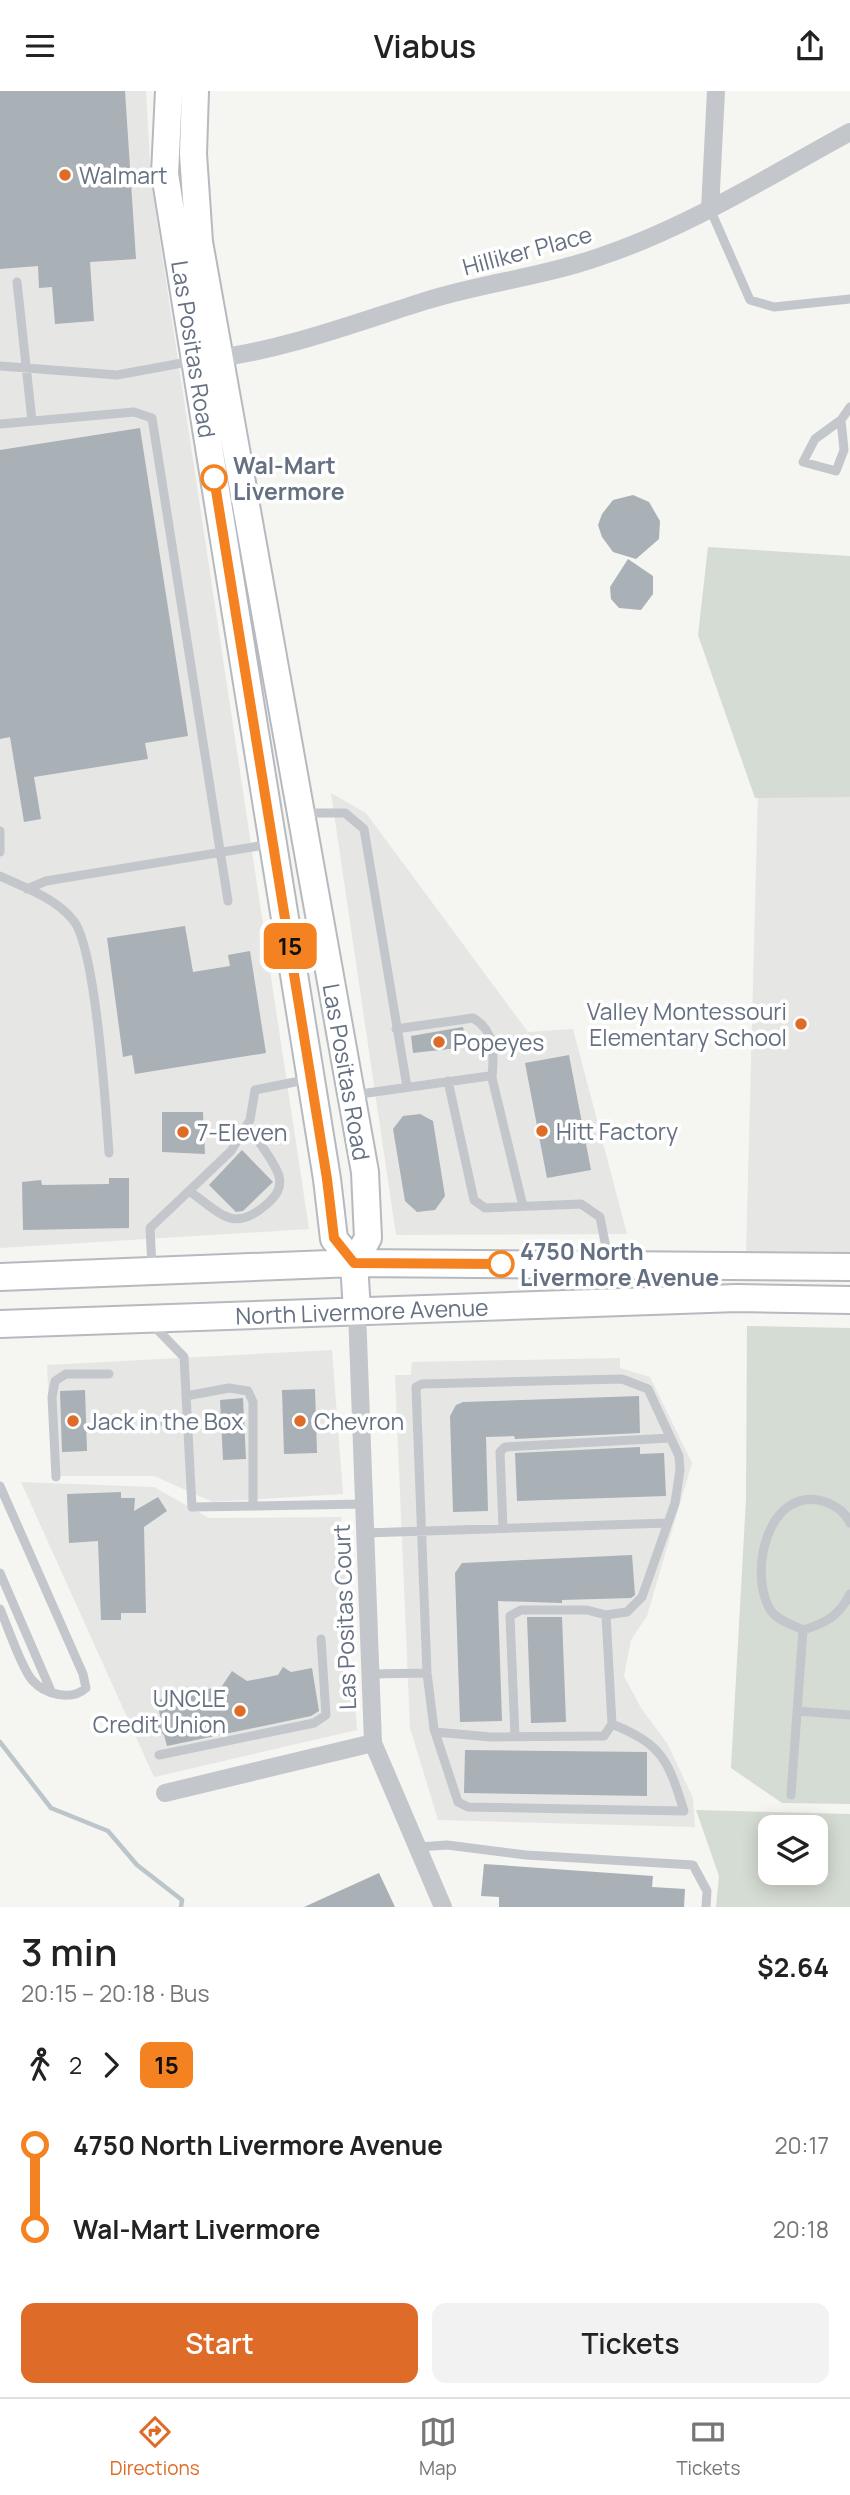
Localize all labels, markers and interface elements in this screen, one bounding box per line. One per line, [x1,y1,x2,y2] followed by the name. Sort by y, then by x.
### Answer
[374,24,476,68] text: Viabus
[21,27,59,65] icon: menu
[791,27,829,65] icon: share
[79,159,167,191] place label: Walmart
[57,167,73,183] marker: Walmart
[459,217,595,283] street label: Hilliker Place
[164,258,224,440] street label: Las Positas Road
[233,449,345,507] place label: Wal-Mart Livermore
[201,465,227,491] marker: Wal-Mart Livermore
[258,923,322,969] line badge: 15
[278,929,302,962] text: 15
[316,981,378,1163] street label: Las Positas Road
[587,995,787,1053] place label: Valley Montessouri Elementary School
[793,1016,809,1032] marker: Valley Montessouri Elementary School
[453,1026,544,1058] place label: Popeyes
[431,1034,447,1050] marker: Popeyes
[556,1115,678,1147] place label: Hitt Factory
[197,1116,287,1148] place label: 7-Eleven
[534,1123,550,1139] marker: Hitt Factory
[175,1124,191,1140] marker: 7-Eleven
[520,1235,719,1293] place label: 4750 North Livermore Avenue
[488,1251,514,1277] marker: 4750 North Livermore Avenue
[235,1291,489,1331] street label: North Livermore Avenue
[87,1405,243,1437] place label: Jack in the Box
[314,1405,404,1437] place label: Chevron
[65,1413,81,1429] marker: Jack in the Box
[292,1413,308,1429] marker: Chevron
[325,1524,363,1710] street label: Las Positas Court
[93,1682,226,1740] place label: UNCLE Credit Union
[232,1703,248,1719] marker: UNCLE Credit Union
[758,1815,828,1885] map controls
[758,1815,828,1885] button: layers
[21,1925,117,1977] text: 3 min
[757,1949,829,1985] text: $2.64
[21,1977,209,2009] text: 20:15 – 20:18 · Bus
[21,2046,59,2084] icon: walk
[92,2046,130,2084] icon: forward
[154,2048,179,2081] text: 15
[69,2049,82,2081] text: 2
[73,2127,443,2163] text: 4750 North Livermore Avenue
[774,2129,829,2161] text: 20:17
[73,2211,320,2247] text: Wal-Mart Livermore
[773,2213,829,2245] text: 20:18
[21,2303,418,2383] button: Start
[432,2303,829,2383] button: Tickets
[110,2413,200,2481] tab: Directions
[419,2413,457,2481] tab: Map
[676,2413,740,2481] tab: Tickets

